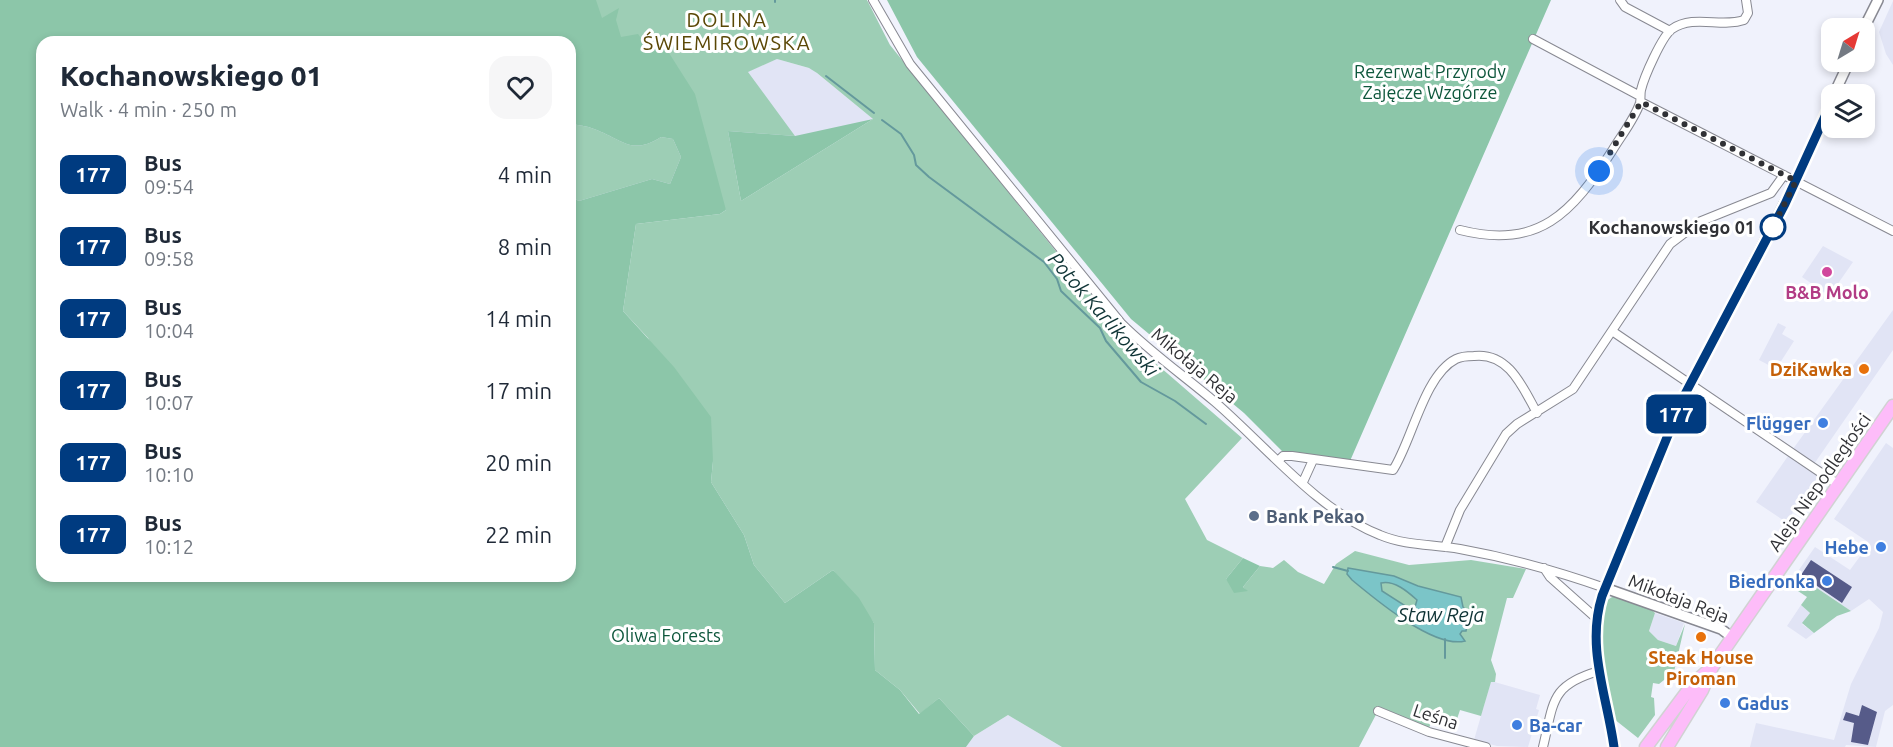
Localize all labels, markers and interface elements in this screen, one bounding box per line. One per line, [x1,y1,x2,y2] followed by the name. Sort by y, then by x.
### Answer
[643,8,811,54] district label: DOLINA ŚWIEMIROWSKA
[1821,18,1875,72] north arrow
[1821,18,1875,138] map controls
[489,56,552,119] button: heart
[60,60,322,91] text: Kochanowskiego 01
[1354,61,1506,102] park label: Rezerwat Przyrody Zajęcze Wzgórze
[1821,84,1875,138] button: layers
[60,98,237,121] text: Walk · 4 min · 250 m
[144,150,182,175] text: Bus
[1584,156,1614,186] your location
[75,162,111,186] text: 177
[498,162,552,187] text: 4 min
[144,175,194,198] text: 09:54
[1760,214,1786,240] marker: Kochanowskiego 01
[1588,217,1755,237] place label: Kochanowskiego 01
[144,222,182,247] text: Bus
[75,234,111,258] text: 177
[498,234,552,259] text: 8 min
[144,247,194,270] text: 09:58
[1044,247,1165,381] water label: Potok Karlikowski
[1820,265,1834,279] marker: B&B Molo
[1785,282,1869,302] place label: B&B Molo
[144,294,182,319] text: Bus
[75,306,111,330] text: 177
[485,306,552,331] text: 14 min
[144,319,194,342] text: 10:04
[1148,323,1242,407] street label: Mikołaja Reja
[1770,359,1852,379] place label: DziKawka
[1857,362,1871,376] marker: DziKawka
[144,366,182,391] text: Bus
[75,378,111,402] text: 177
[485,378,552,403] text: 17 min
[144,391,194,414] text: 10:07
[1642,394,1710,434] line badge: 177
[1658,402,1694,426] text: 177
[1764,409,1874,555] street label: Aleja Niepodległości
[1746,413,1812,433] place label: Flügger
[1816,416,1830,430] marker: Flügger
[144,438,182,463] text: Bus
[75,450,111,474] text: 177
[485,450,552,475] text: 20 min
[144,463,194,486] text: 10:10
[1266,506,1365,526] place label: Bank Pekao
[1247,509,1261,523] marker: Bank Pekao
[144,510,182,535] text: Bus
[75,522,111,546] text: 177
[485,522,552,547] text: 22 min
[144,535,194,558] text: 10:12
[1824,537,1869,557] place label: Hebe
[1874,540,1888,554] marker: Hebe
[1626,570,1732,626] street label: Mikołaja Reja
[1729,571,1815,591] place label: Biedronka
[1820,574,1834,588] marker: Biedronka
[1397,603,1485,626] water label: Staw Reja
[611,625,721,645] park label: Oliwa Forests
[1694,630,1708,644] marker: Steak House Piroman
[1648,647,1754,688] place label: Steak House Piroman
[1737,693,1789,713] place label: Gadus
[1718,696,1732,710] marker: Gadus
[1411,699,1461,733] street label: Leśna
[1529,715,1583,735] place label: Ba-car
[1510,718,1524,732] marker: Ba-car

